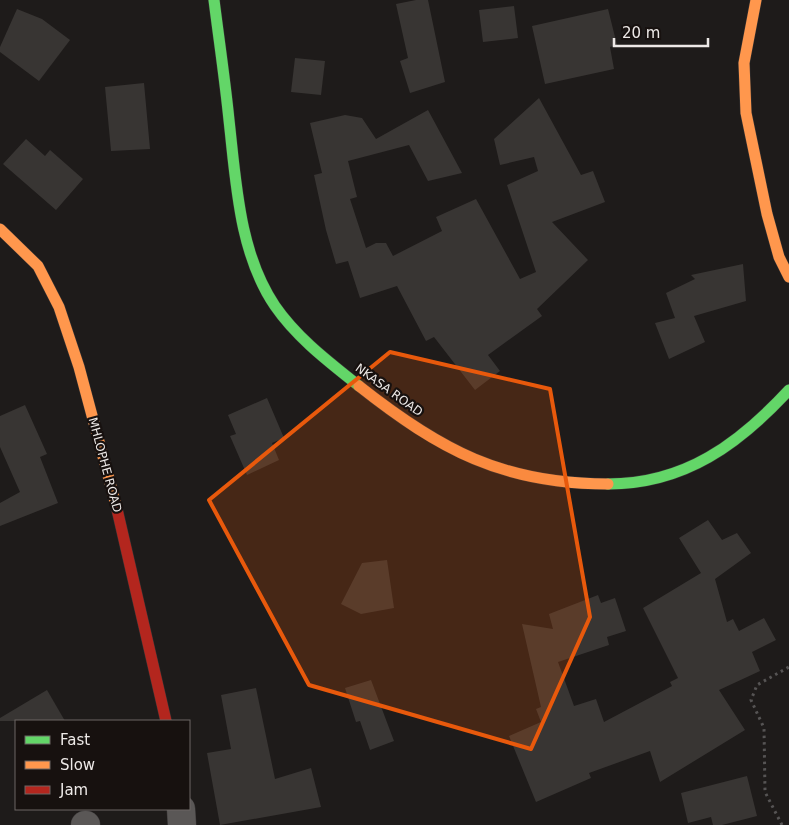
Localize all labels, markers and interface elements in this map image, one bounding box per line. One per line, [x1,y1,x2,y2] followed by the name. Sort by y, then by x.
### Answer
[614,15,708,47] scale bar
[622,24,660,42] text: 20 m
[353,361,425,419] street label: NKASA ROAD
[86,416,124,514] street label: MHLOPHE ROAD
[15,720,190,810] legend
[60,731,90,749] text: Fast
[60,756,95,774] text: Slow
[59,781,88,799] text: Jam

